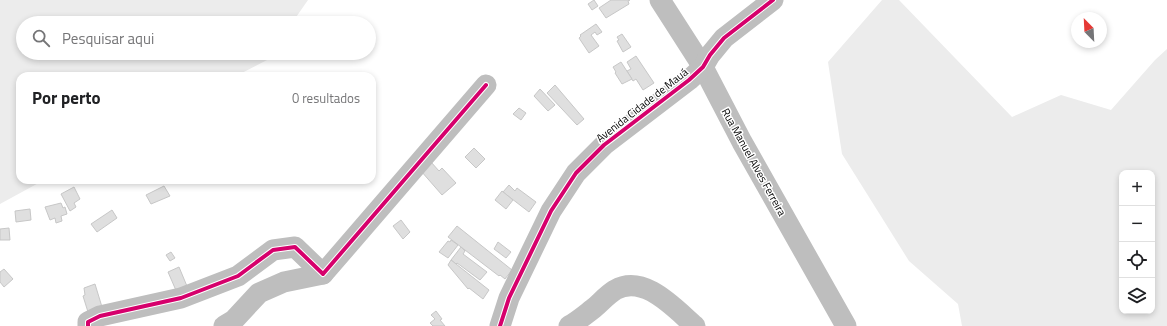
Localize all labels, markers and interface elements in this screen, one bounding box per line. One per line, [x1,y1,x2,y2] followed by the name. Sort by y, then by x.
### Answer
[1071,12,1107,48] north arrow
[16,16,376,60] search box
[30,27,52,49] icon: search
[62,27,154,50] text: Pesquisar aqui
[593,64,692,146] street label: Avenida Cidade de Mauá
[32,85,101,111] text: Por perto
[292,88,360,108] text: 0 resultados
[718,105,791,219] street label: Rua Manuel Alves Ferreira
[1119,170,1155,314] map controls
[1119,170,1155,206] button: +
[1119,206,1155,242] button: −
[1119,242,1155,278] button: locate
[1119,278,1155,314] button: layers

